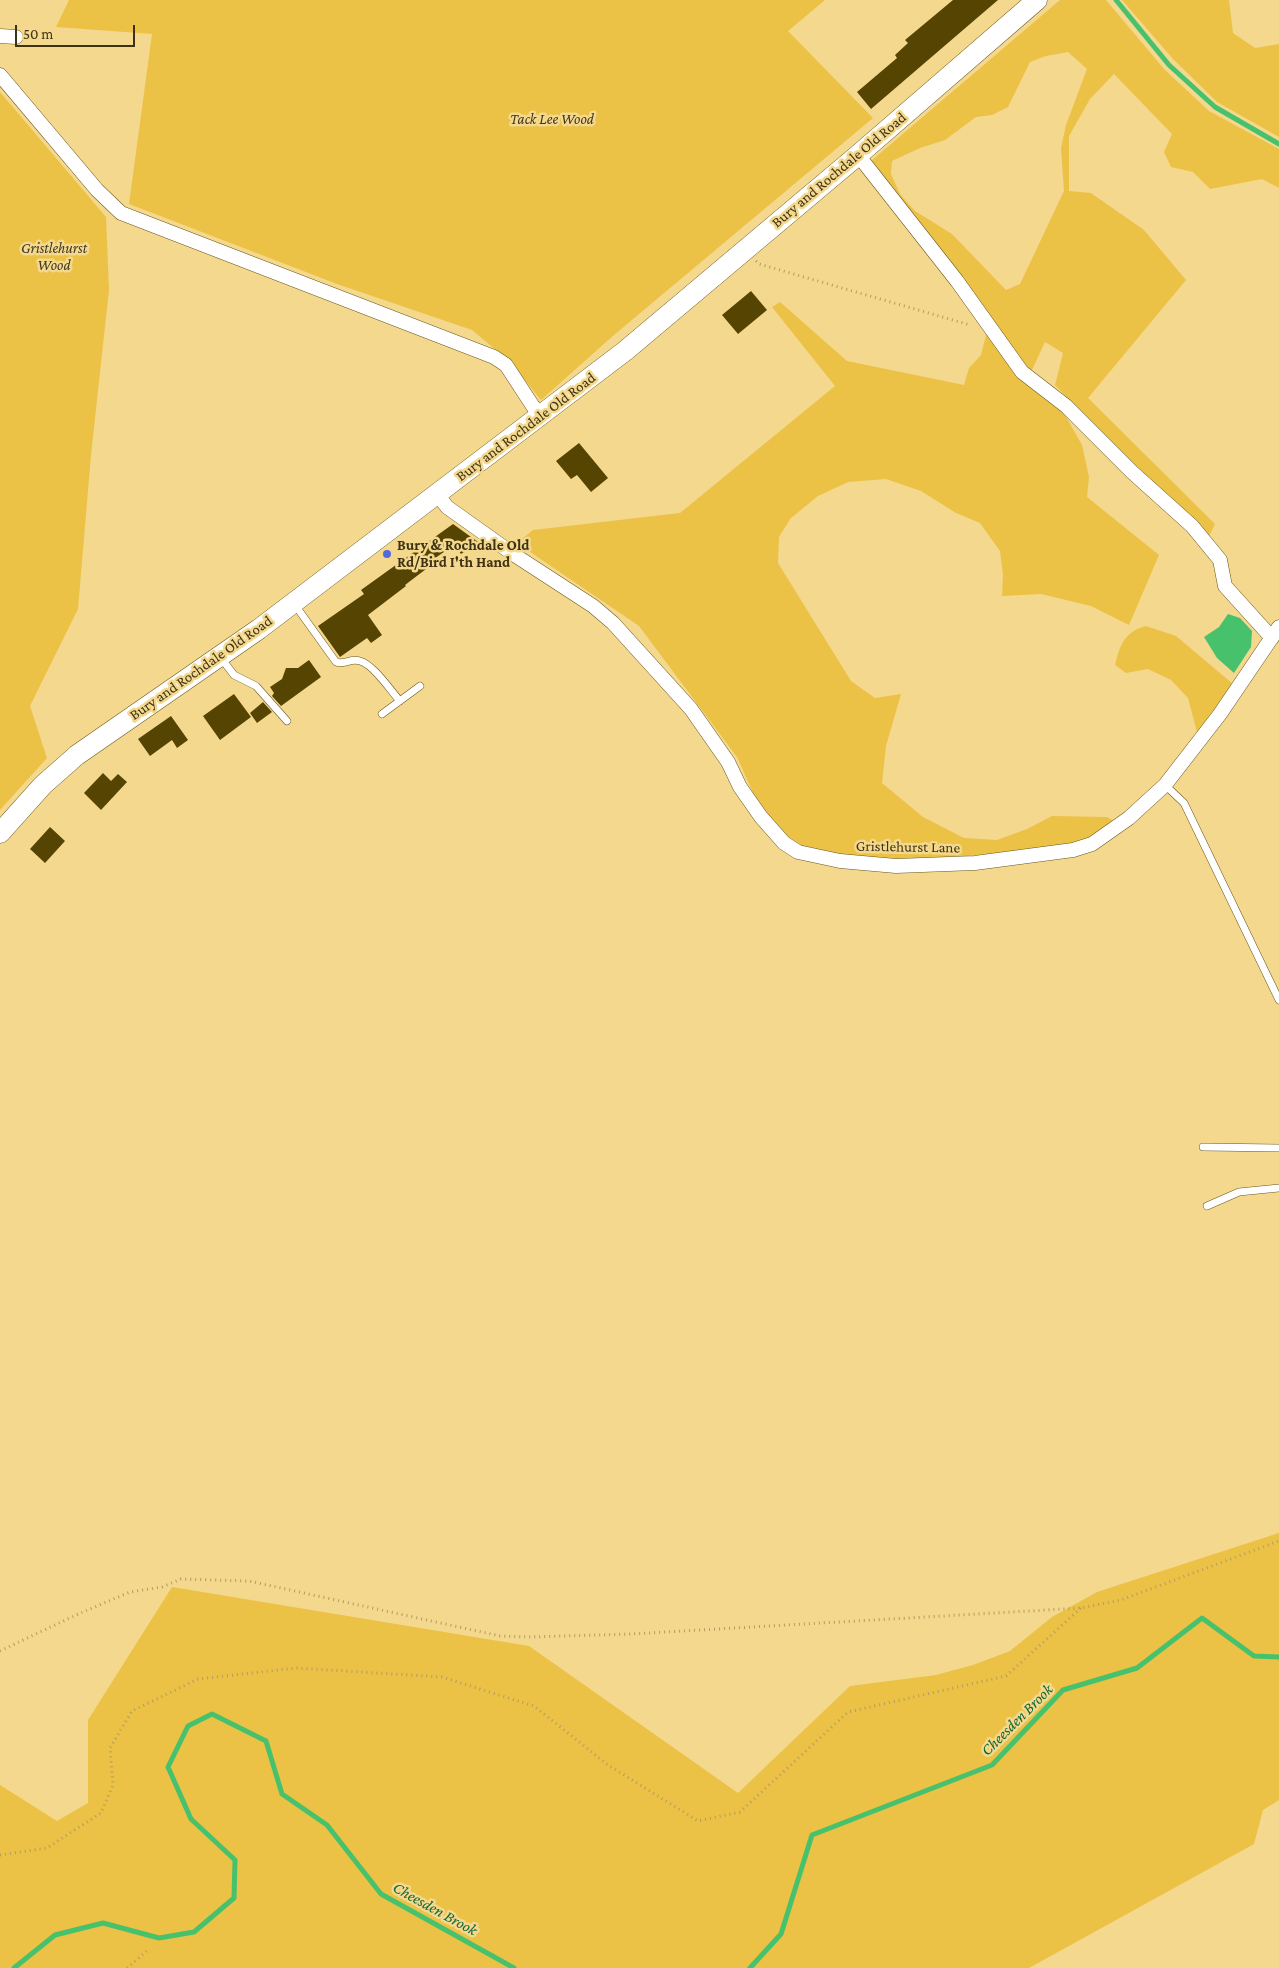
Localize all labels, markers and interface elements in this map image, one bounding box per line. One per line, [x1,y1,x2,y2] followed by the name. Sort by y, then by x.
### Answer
[18,15,138,47] scale bar
[23,26,53,42] text: 50 m
[768,108,910,232] street label: Bury and Rochdale Old Road
[510,110,594,128] park label: Tack Lee Wood
[21,239,87,274] park label: Gristlehurst Wood
[453,369,599,485] street label: Bury and Rochdale Old Road
[397,536,529,571] place label: Bury & Rochdale Old Rd/Bird I'th Hand
[381,548,393,560] marker: Bury & Rochdale Old Rd/Bird I'th Hand
[126,612,276,724] street label: Bury and Rochdale Old Road
[856,837,960,857] street label: Gristlehurst Lane
[977,1680,1057,1760] water label: Cheesden Brook
[389,1878,481,1940] water label: Cheesden Brook

